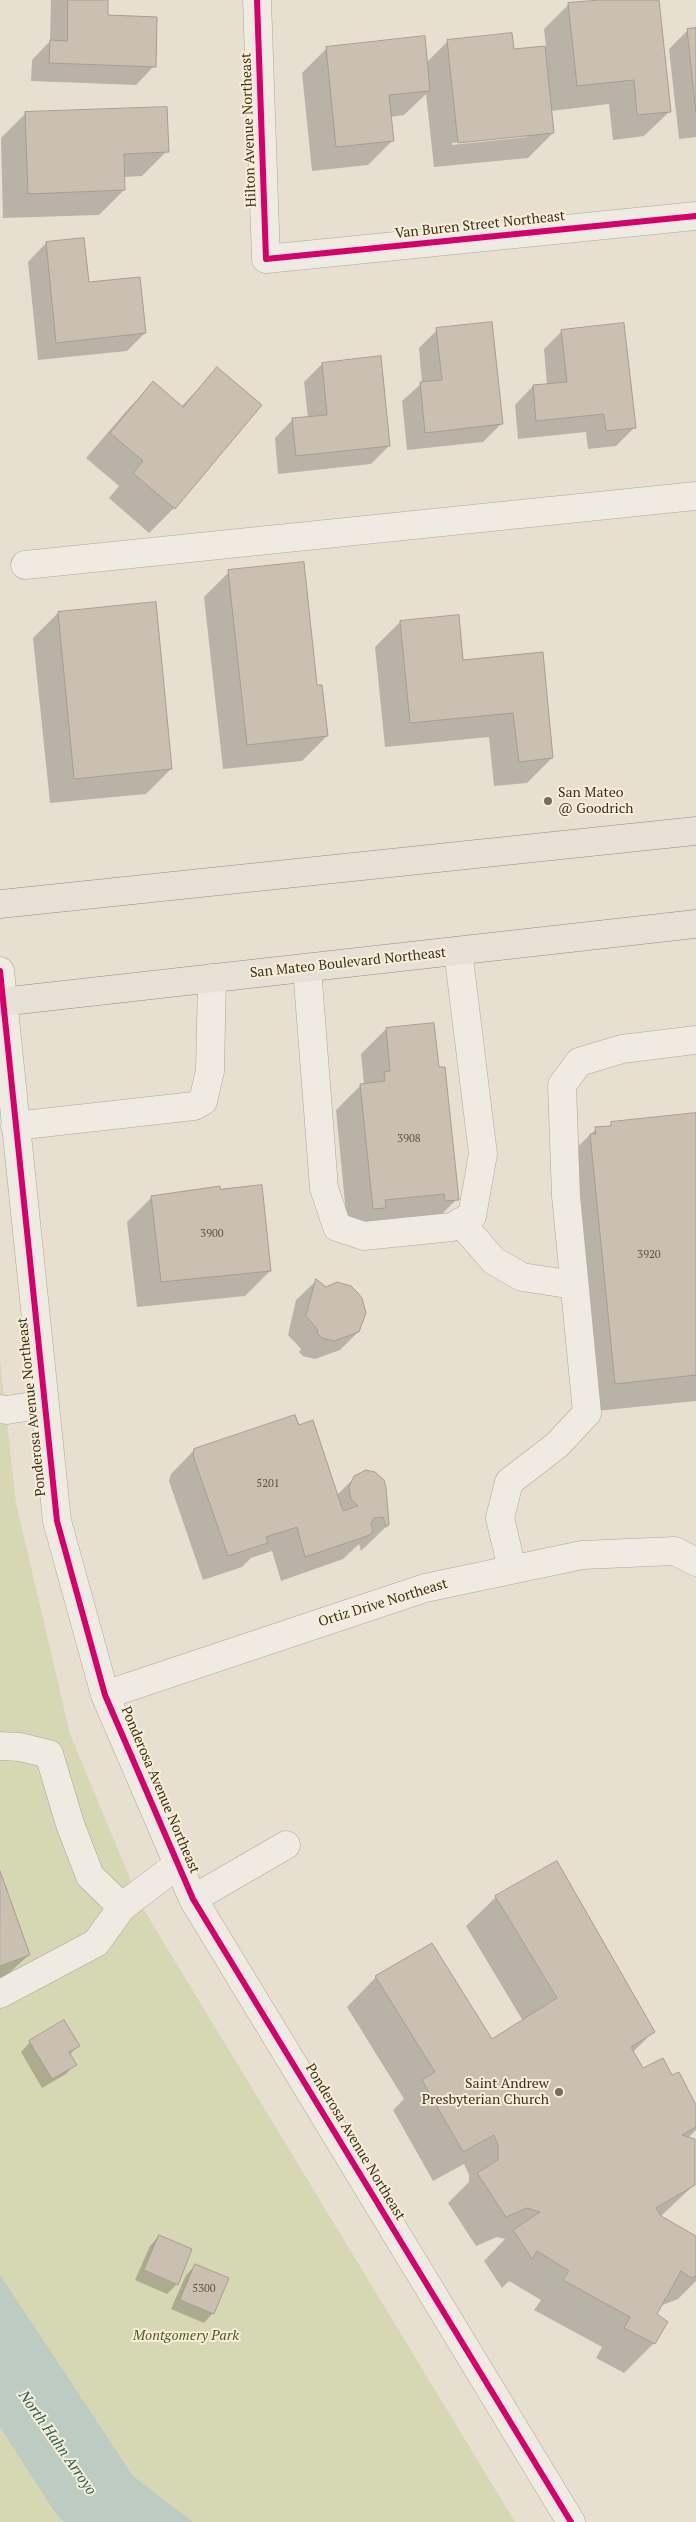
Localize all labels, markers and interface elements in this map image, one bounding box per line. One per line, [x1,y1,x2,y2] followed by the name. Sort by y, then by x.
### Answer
[238,52,260,208] street label: Hilton Avenue Northeast
[394,208,566,242] street label: Van Buren Street Northeast
[558,785,634,818] place label: San Mateo @ Goodrich
[542,795,554,807] marker: San Mateo @ Goodrich
[249,944,447,982] street label: San Mateo Boulevard Northeast
[397,1132,421,1146] house number: 3908
[200,1227,224,1241] house number: 3900
[637,1248,661,1262] house number: 3920
[14,1317,50,1497] street label: Ponderosa Avenue Northeast
[256,1477,280,1491] house number: 5201
[316,1575,450,1631] street label: Ortiz Drive Northeast
[117,1704,203,1876] street label: Ponderosa Avenue Northeast
[301,2061,409,2223] street label: Ponderosa Avenue Northeast
[422,2076,549,2108] place label: Saint Andrew Presbyterian Church
[553,2086,565,2098] marker: Saint Andrew Presbyterian Church
[192,2282,216,2296] house number: 5300
[133,2328,239,2344] park label: Montgomery Park
[14,2387,100,2499] water label: North Hahn Arroyo

